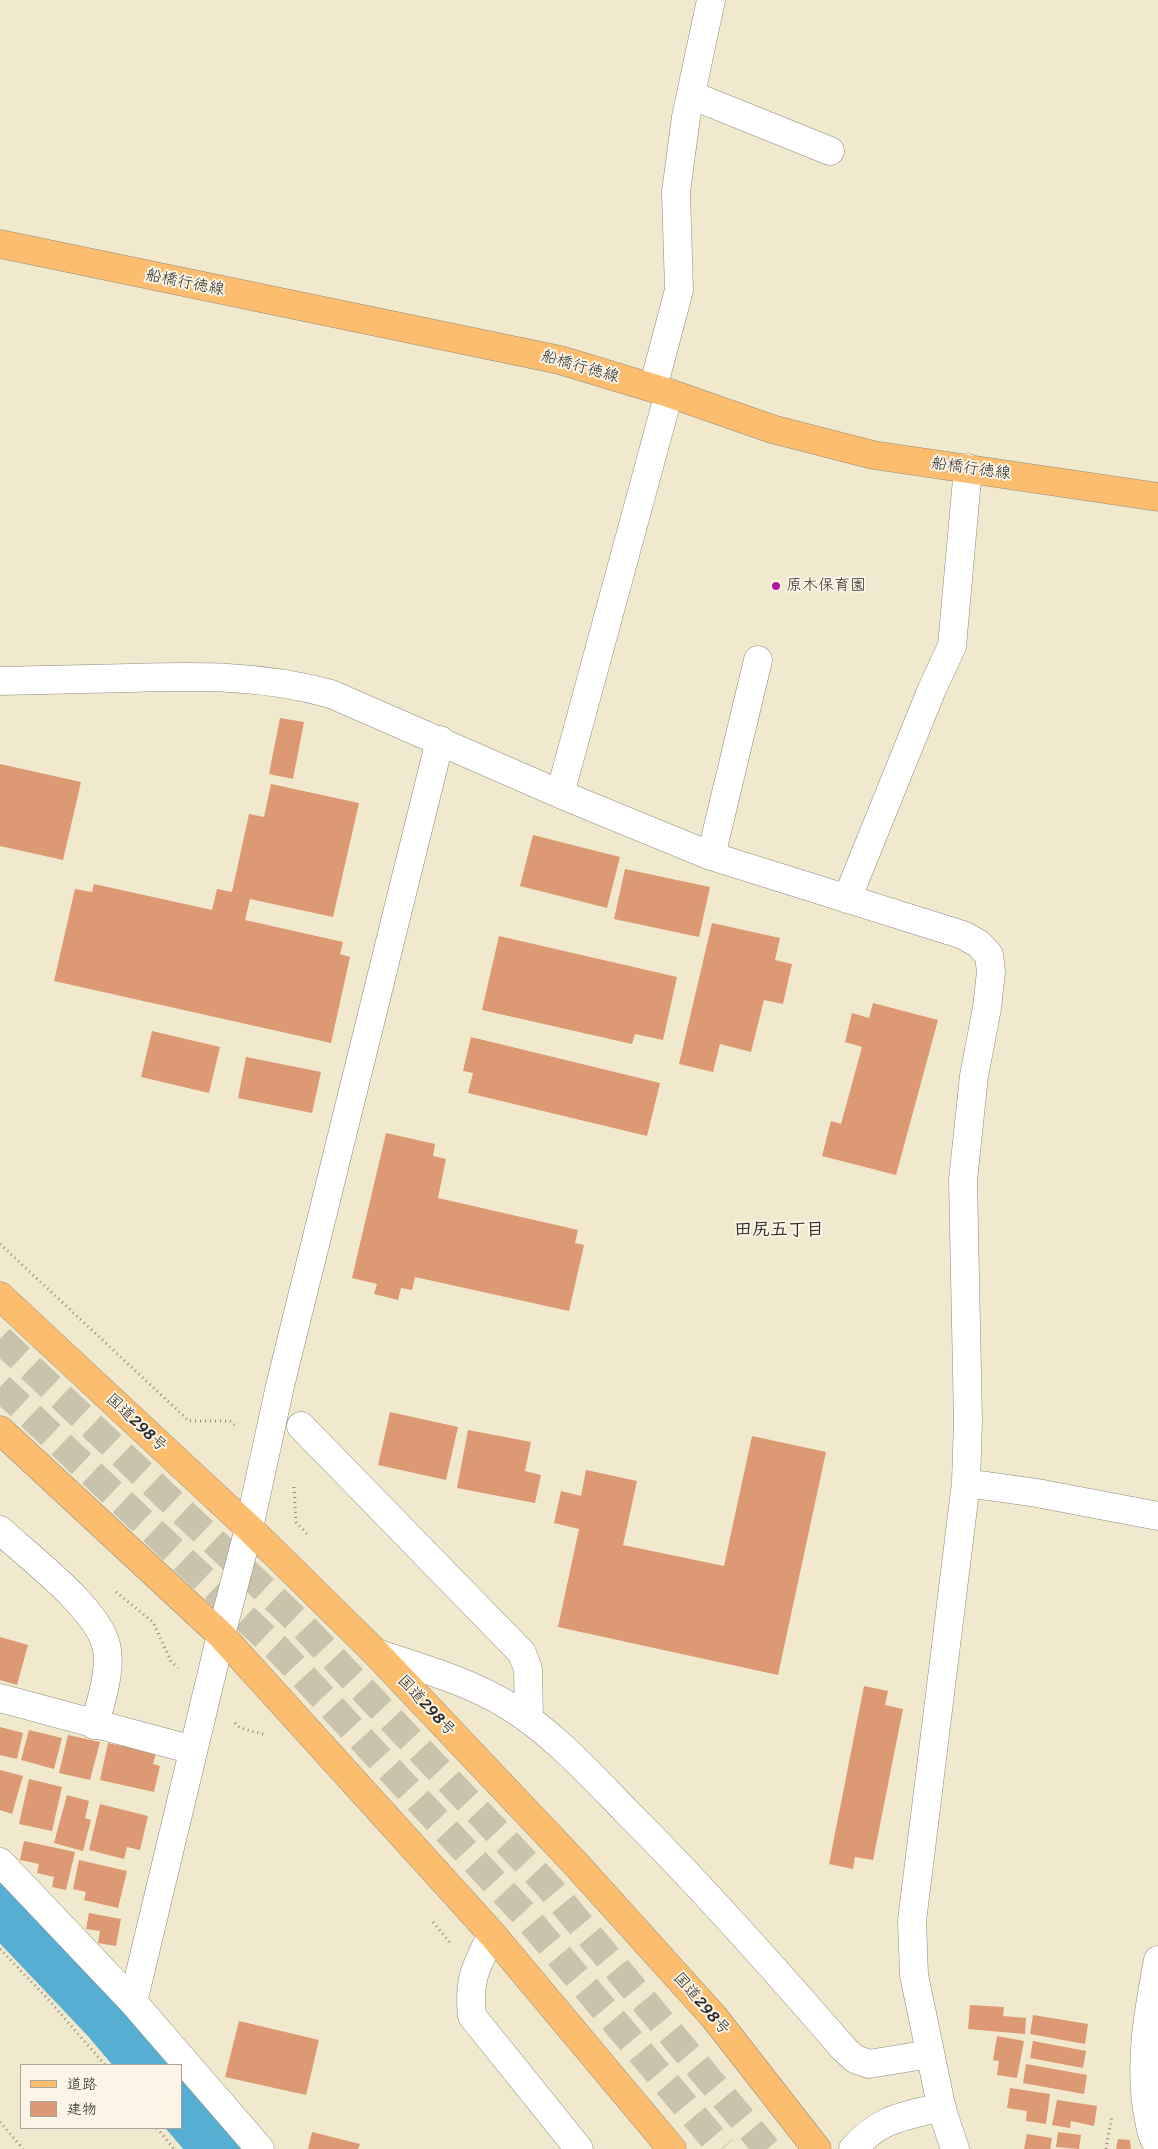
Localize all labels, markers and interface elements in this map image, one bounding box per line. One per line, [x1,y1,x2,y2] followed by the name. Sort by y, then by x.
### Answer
[144,266,226,300] street label: 船橋行徳線
[539,347,621,387] street label: 船橋行徳線
[930,454,1012,484] street label: 船橋行徳線
[786,576,866,596] place label: 原木保育園
[770,580,782,592] marker: 原木保育園
[734,1219,824,1241] district label: 田尻五丁目
[101,1390,171,1456] street label: 国道298号
[393,1671,459,1741] street label: 国道298号
[669,1969,733,2039] street label: 国道298号
[20,2064,182,2129] legend
[67,2071,97,2097] text: 道路
[67,2096,97,2122] text: 建物

